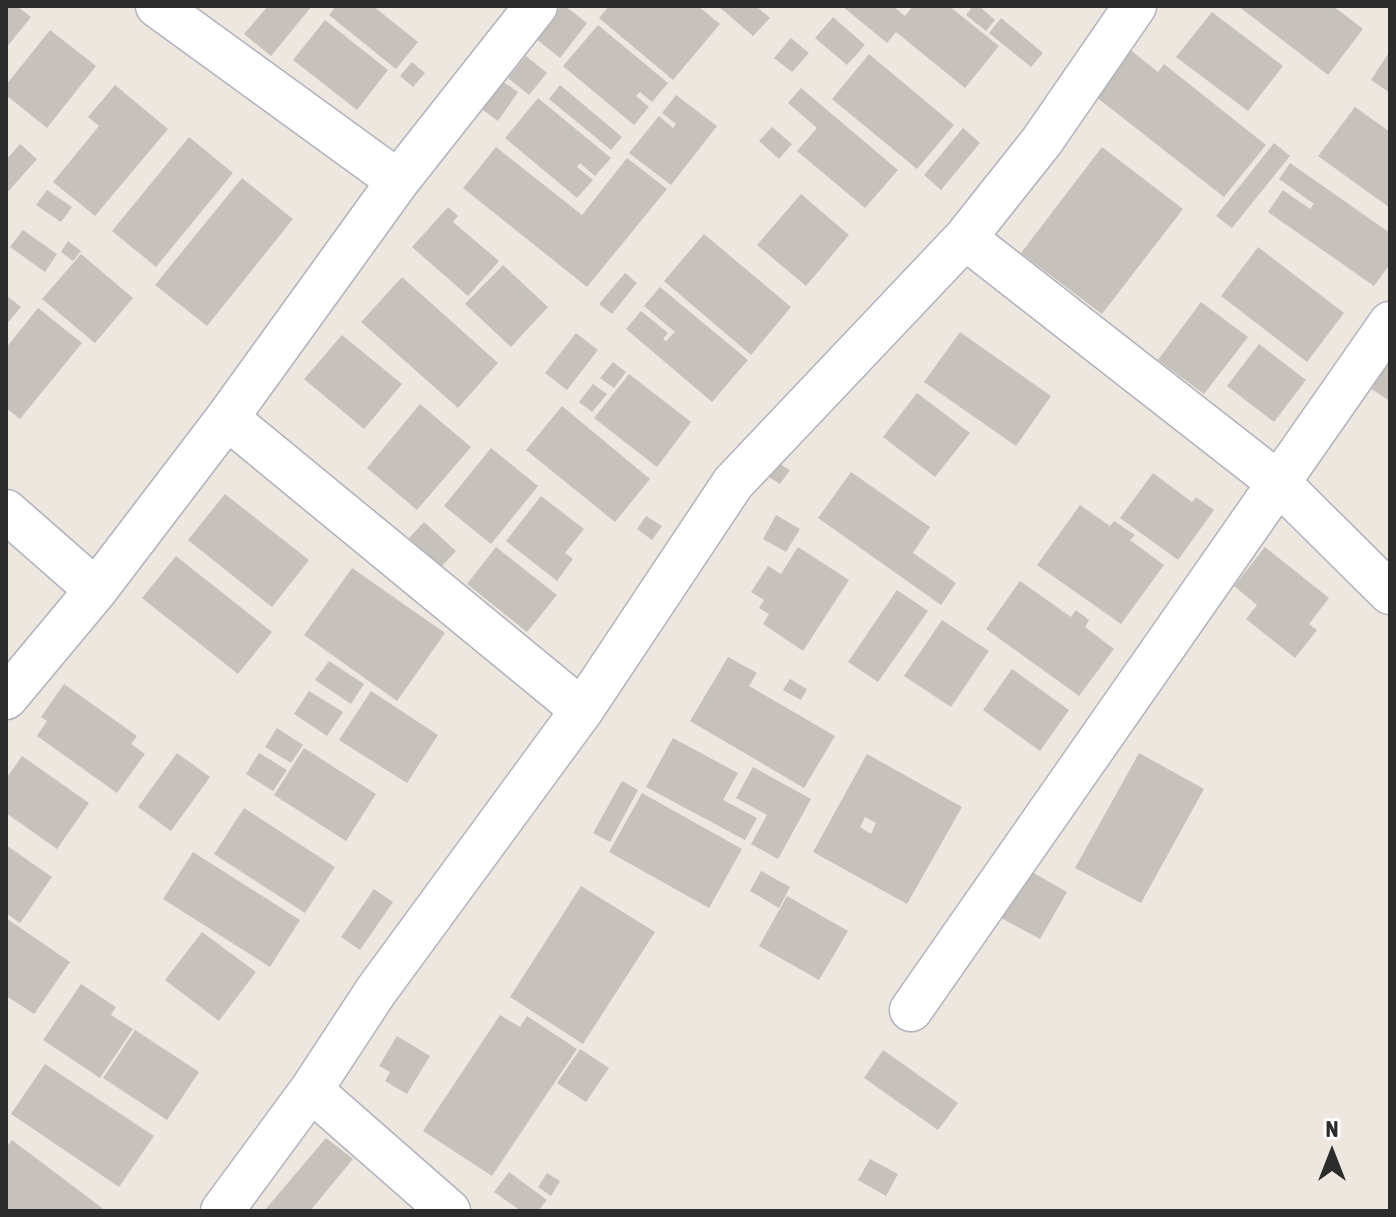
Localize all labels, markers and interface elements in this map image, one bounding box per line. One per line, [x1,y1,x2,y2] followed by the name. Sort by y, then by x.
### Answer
[1292,1113,1372,1193] north arrow
[1326,1116,1338,1142] text: N

